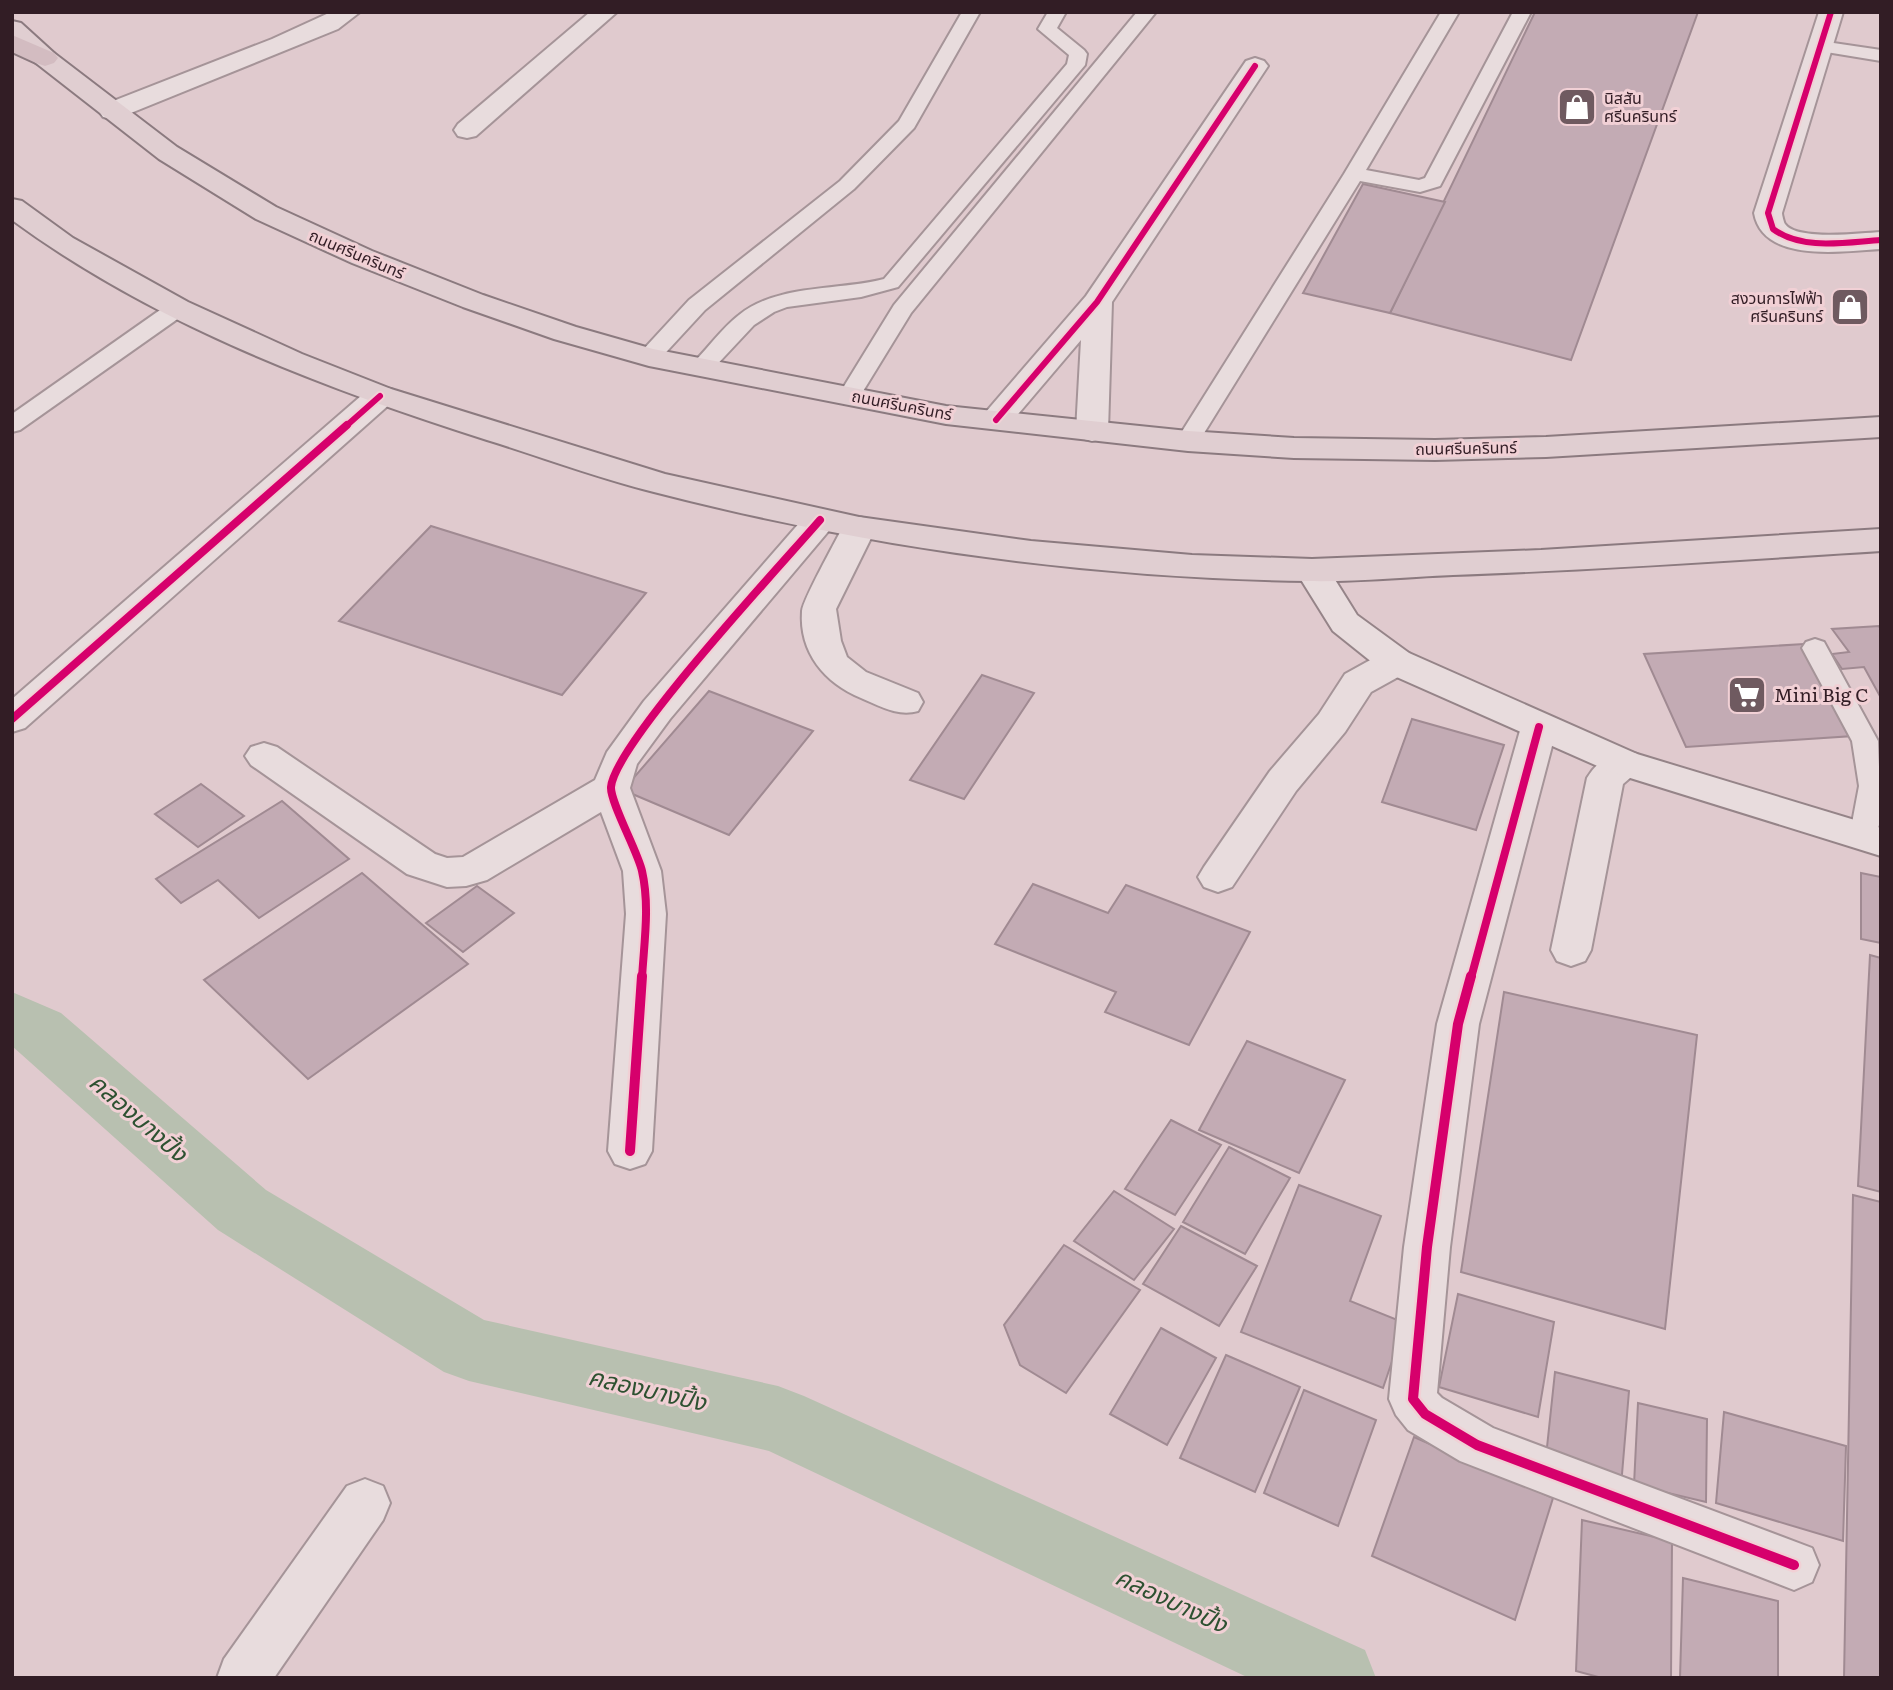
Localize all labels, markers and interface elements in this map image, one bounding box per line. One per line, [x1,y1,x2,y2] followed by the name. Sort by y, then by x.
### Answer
[1604,85,1677,127] place label: นิสสัน ศรีนครินทร์
[1556,86,1598,128] shop icon: นิสสัน ศรีนครินทร์
[306,222,410,284] street label: ถนนศรีนครินทร์
[1731,285,1824,327] place label: สงวนการไฟฟ้า ศรีนครินทร์
[1829,286,1871,328] shop icon: สงวนการไฟฟ้า ศรีนครินทร์
[850,383,955,426] street label: ถนนศรีนครินทร์
[1415,434,1518,460] street label: ถนนศรีนครินทร์
[1726,674,1768,716] supermarket icon: Mini Big C
[1774,680,1868,708] place label: Mini Big C
[83,1064,197,1169] water label: คลองบางปิ้ง
[585,1357,711,1418] water label: คลองบางปิ้ง
[1110,1558,1235,1640] water label: คลองบางปิ้ง

